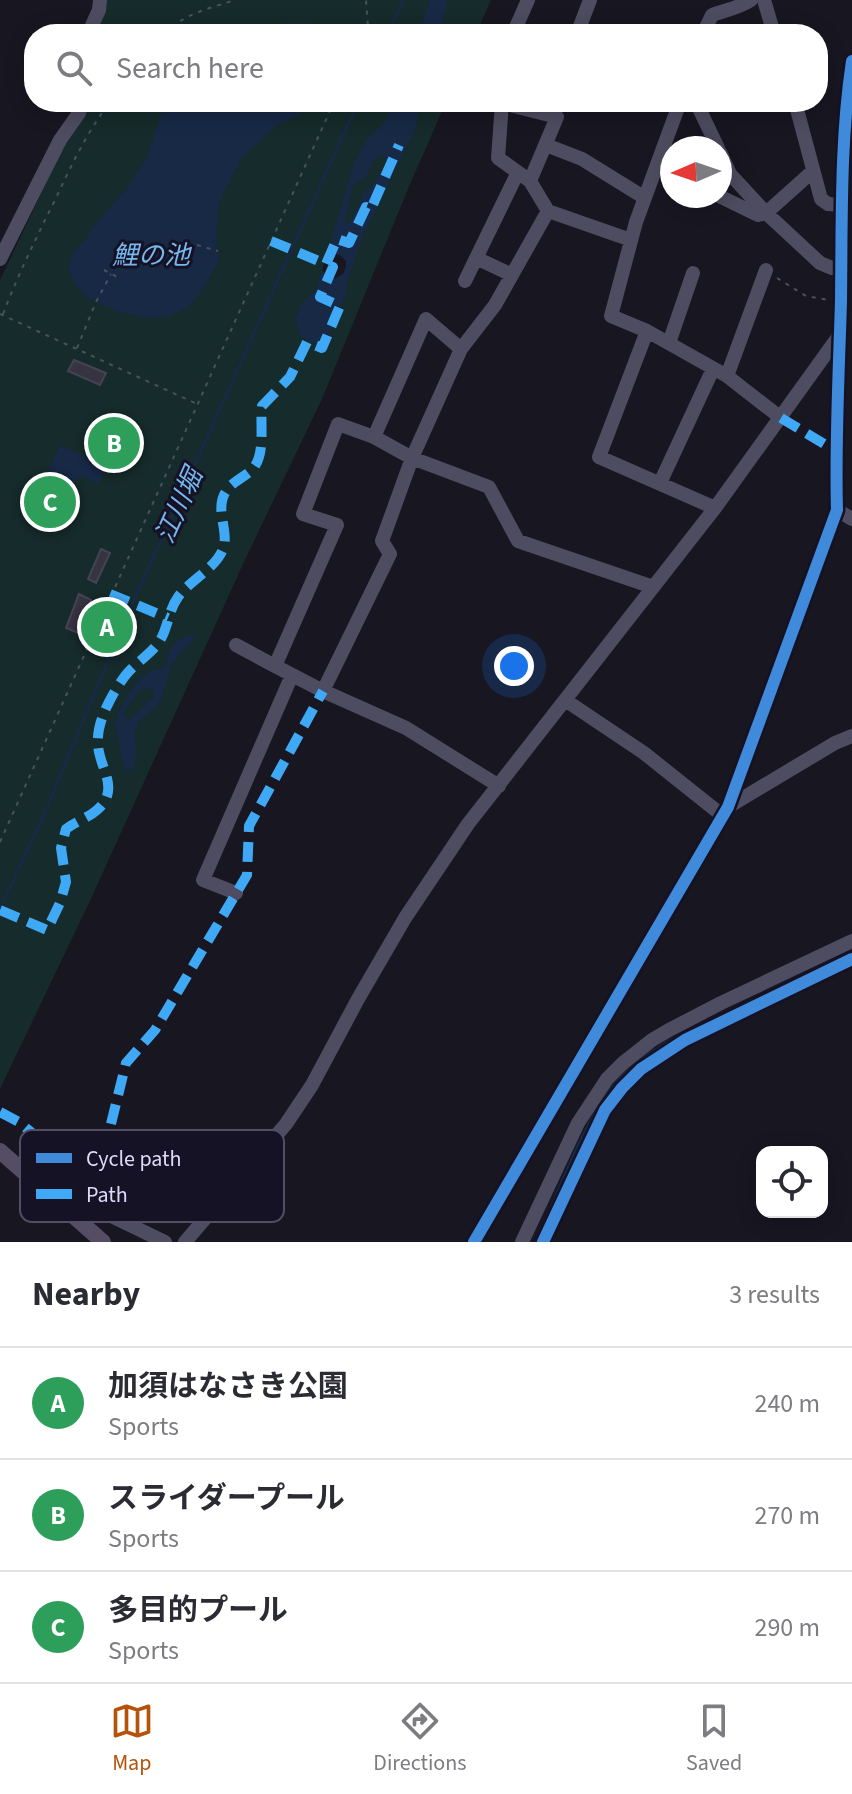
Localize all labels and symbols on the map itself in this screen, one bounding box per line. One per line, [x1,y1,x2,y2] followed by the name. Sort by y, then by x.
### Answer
[660,136,732,208] north arrow
[112,237,193,274] water label: 鯉の池
[88,413,140,473] pin: B
[146,459,213,549] water label: 江川堀
[24,472,76,532] pin: C
[81,597,133,657] pin: A
[494,646,534,686] your location
[20,1130,284,1222] legend
[86,1143,182,1175] text: Cycle path
[86,1179,128,1211] text: Path

